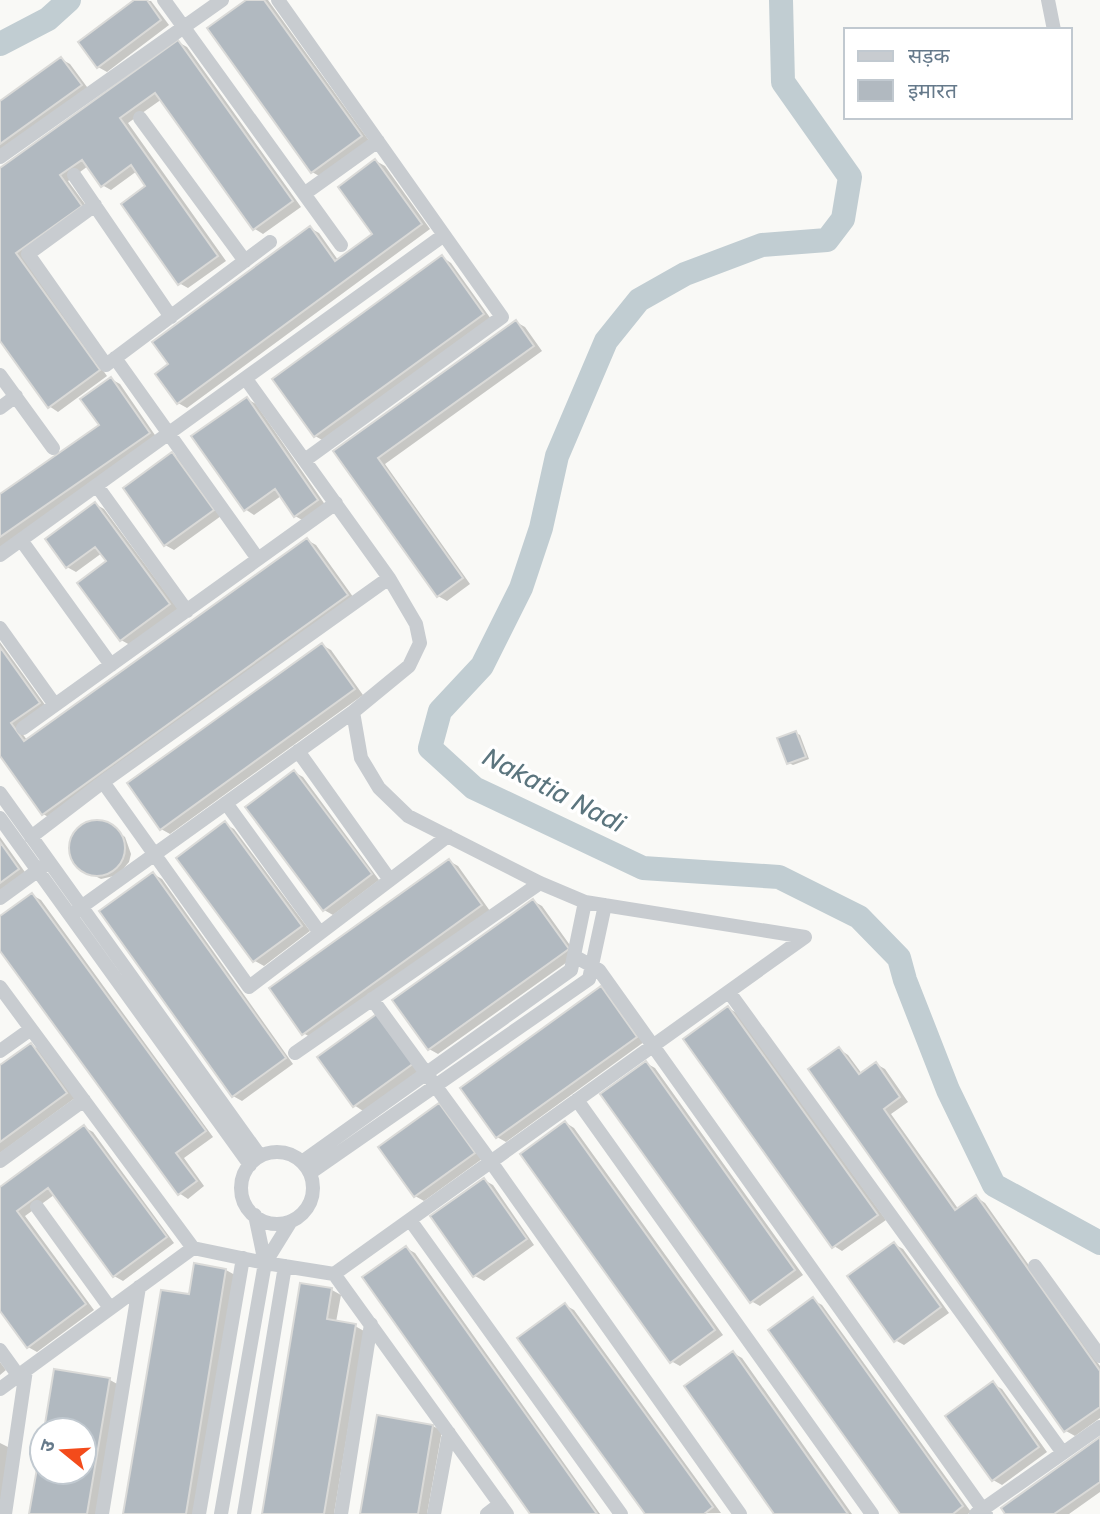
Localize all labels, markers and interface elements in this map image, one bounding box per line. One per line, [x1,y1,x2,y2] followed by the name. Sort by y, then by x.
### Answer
[844,28,1072,119] legend
[908,43,950,68] text: सड़क
[908,78,958,103] text: इमारत
[478,741,631,840] water label: Nakatia Nadi
[28,1416,98,1486] north arrow
[35,1436,60,1455] text: उ

